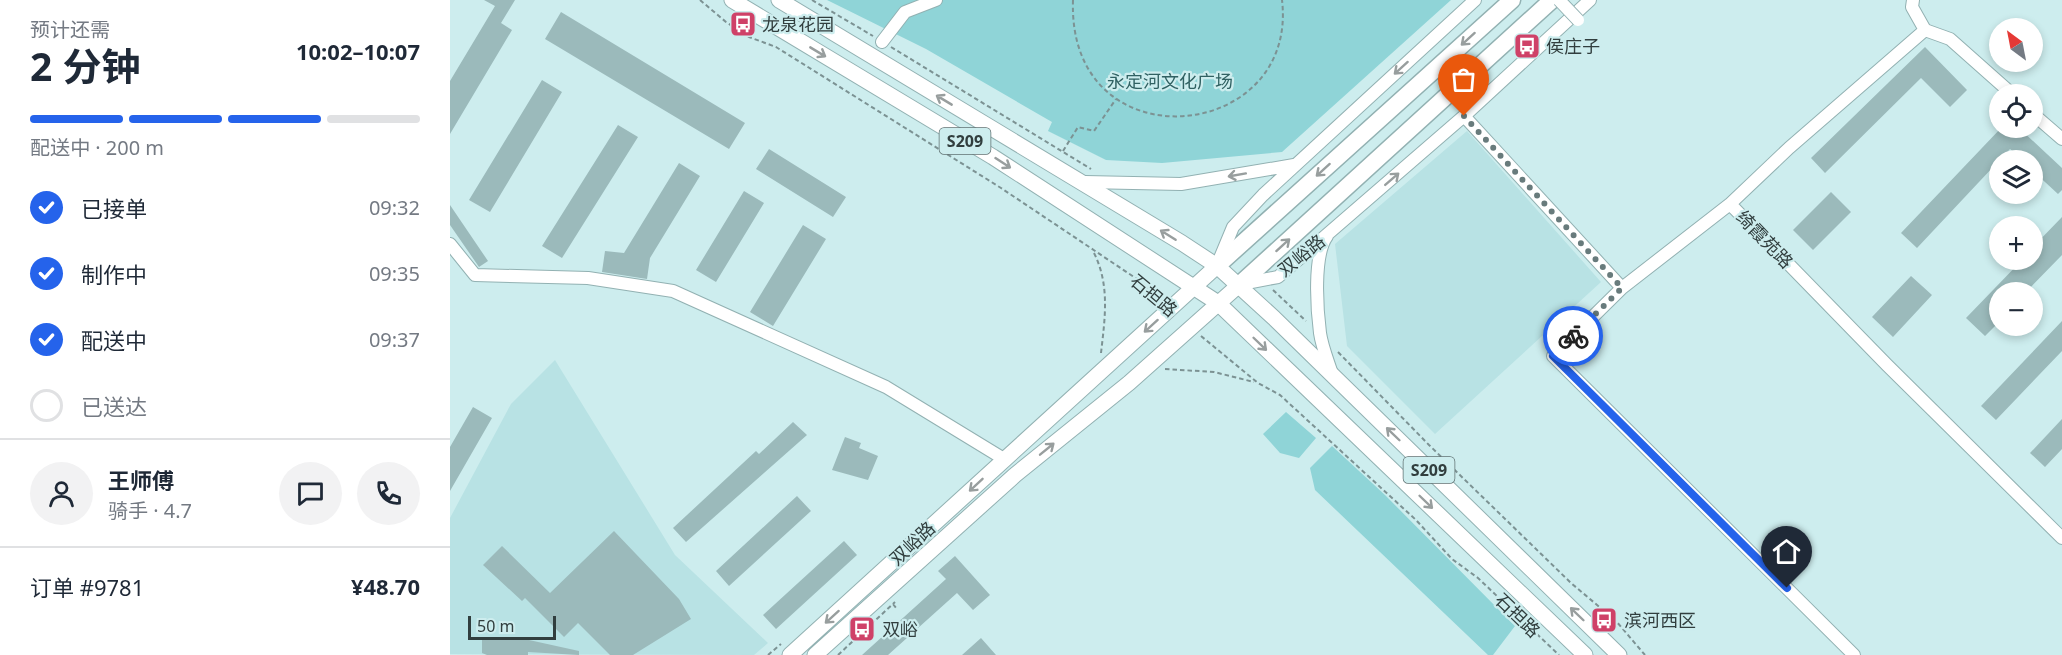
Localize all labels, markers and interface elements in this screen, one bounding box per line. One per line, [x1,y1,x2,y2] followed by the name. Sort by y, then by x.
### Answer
[728,9,758,39] bus stop icon: 龙泉花园
[762,12,834,36] place label: 龙泉花园
[30,16,110,43] text: 预计还需
[1989,18,2043,72] north arrow
[1989,18,2043,336] map controls
[1512,31,1542,61] bus stop icon: 侯庄子
[1461,32,1476,46] one-way arrow
[1546,34,1600,58] place label: 侯庄子
[296,36,420,66] text: 10:02–10:07
[30,39,140,92] text: 2 分钟
[808,47,826,58] one-way arrow
[1438,54,1489,116] pin
[1394,61,1409,75] one-way arrow
[1447,63,1480,96] icon: bag
[1107,69,1233,93] park label: 永定河文化广场
[1989,84,2043,138] button: locate
[936,93,953,105] one-way arrow
[940,128,990,154] road number: S209
[30,134,164,161] text: 配送中 · 200 m
[1989,150,2043,204] button: layers
[994,157,1011,170] one-way arrow
[1316,162,1331,176] one-way arrow
[1227,169,1247,180] one-way arrow
[1384,172,1400,185] one-way arrow
[30,191,63,224] icon: check
[81,193,147,223] text: 已接单
[369,194,420,221] text: 09:32
[1731,205,1799,273] street label: 绮霞苑路
[1989,216,2043,270] button: +
[1160,228,1177,240] one-way arrow
[1272,229,1330,281] street label: 双峪路
[1275,238,1290,252] one-way arrow
[30,257,63,290] icon: check
[81,259,147,289] text: 制作中
[369,260,420,287] text: 09:35
[1126,268,1182,322] street label: 石担路
[1989,282,2043,336] button: −
[1543,306,1603,366] courier
[1144,319,1159,333] one-way arrow
[1557,320,1590,353] icon: bike
[30,323,63,356] icon: check
[81,325,147,355] text: 配送中
[369,326,420,353] text: 09:37
[1253,336,1268,351] one-way arrow
[81,391,147,421] text: 已送达
[1385,427,1400,441] one-way arrow
[1039,443,1055,456] one-way arrow
[1404,457,1454,483] road number: S209
[30,462,93,525] button: person
[279,462,342,525] button: chat
[357,462,420,525] button: phone
[108,465,174,495] text: 王师傅
[968,478,983,492] one-way arrow
[1418,495,1433,509] one-way arrow
[108,497,192,524] text: 骑手 · 4.7
[884,516,940,570] street label: 双峪路
[1761,526,1812,588] pin
[1770,535,1803,568] icon: home
[351,571,420,601] text: ¥48.70
[30,572,144,602] text: 订单 #9781
[1490,588,1546,642] street label: 石担路
[1589,605,1619,635] bus stop icon: 滨河西区
[1570,608,1585,622] one-way arrow
[1624,608,1696,632] place label: 滨河西区
[825,610,840,624] one-way arrow
[468,613,556,640] scale bar
[847,614,877,644] bus stop icon: 双峪
[477,615,514,637] text: 50 m
[882,617,918,641] place label: 双峪

